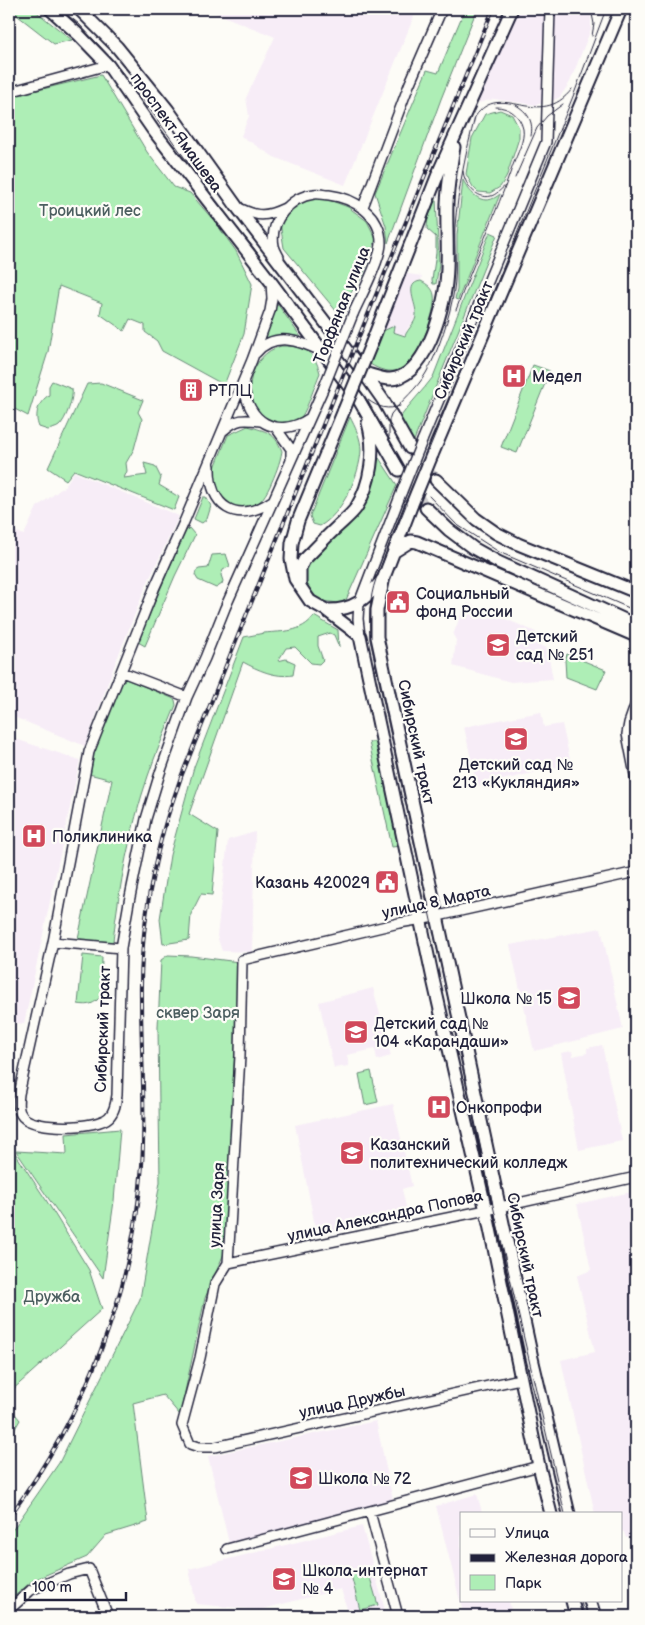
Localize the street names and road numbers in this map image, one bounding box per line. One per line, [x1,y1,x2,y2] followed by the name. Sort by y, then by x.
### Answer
[126,69,226,197] street label: проспект Ямашева
[310,244,375,367] street label: Торфяная улица
[431,278,498,403] street label: Сибирский тракт
[393,678,438,807] street label: Сибирский тракт
[380,882,493,923] street label: улица 8 Марта
[92,965,115,1093] street label: Сибирский тракт
[206,1162,229,1248] street label: улица Заря
[286,1186,485,1246] street label: улица Александра Попова
[502,1191,547,1320] street label: Сибирский тракт
[298,1382,407,1423] street label: улица Дружбы

